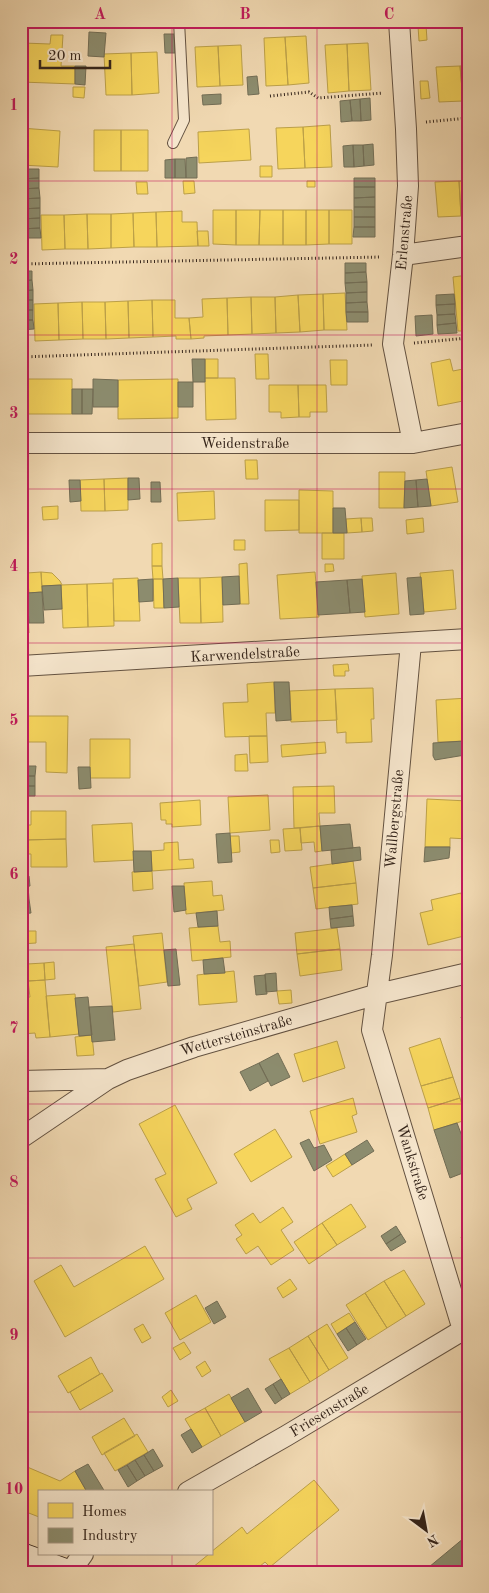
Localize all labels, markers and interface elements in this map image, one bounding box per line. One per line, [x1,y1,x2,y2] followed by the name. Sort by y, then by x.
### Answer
[94,7,106,23] text: A
[239,7,251,23] text: B
[384,7,394,23] text: C
[40,38,110,70] scale bar
[48,49,82,64] text: 20 m
[9,98,19,114] text: 1
[395,195,416,271] street label: Erlenstraße
[9,252,19,268] text: 2
[9,406,19,422] text: 3
[201,437,289,452] street label: Weidenstraße
[9,559,19,575] text: 4
[190,645,300,666] street label: Karwendelstraße
[9,713,19,729] text: 5
[384,769,407,869] street label: Wallbergstraße
[9,867,19,883] text: 6
[179,1013,294,1060] street label: Wettersteinstraße
[9,1021,19,1037] text: 7
[393,1123,430,1202] street label: Wankstraße
[9,1175,19,1191] text: 8
[9,1328,19,1344] text: 9
[288,1382,372,1441] street label: Friesenstraße
[5,1482,23,1498] text: 10
[38,1490,212,1556] legend
[82,1505,127,1520] text: Homes
[402,1506,452,1556] north arrow
[82,1529,138,1544] text: Industry
[424,1531,441,1549] text: N

